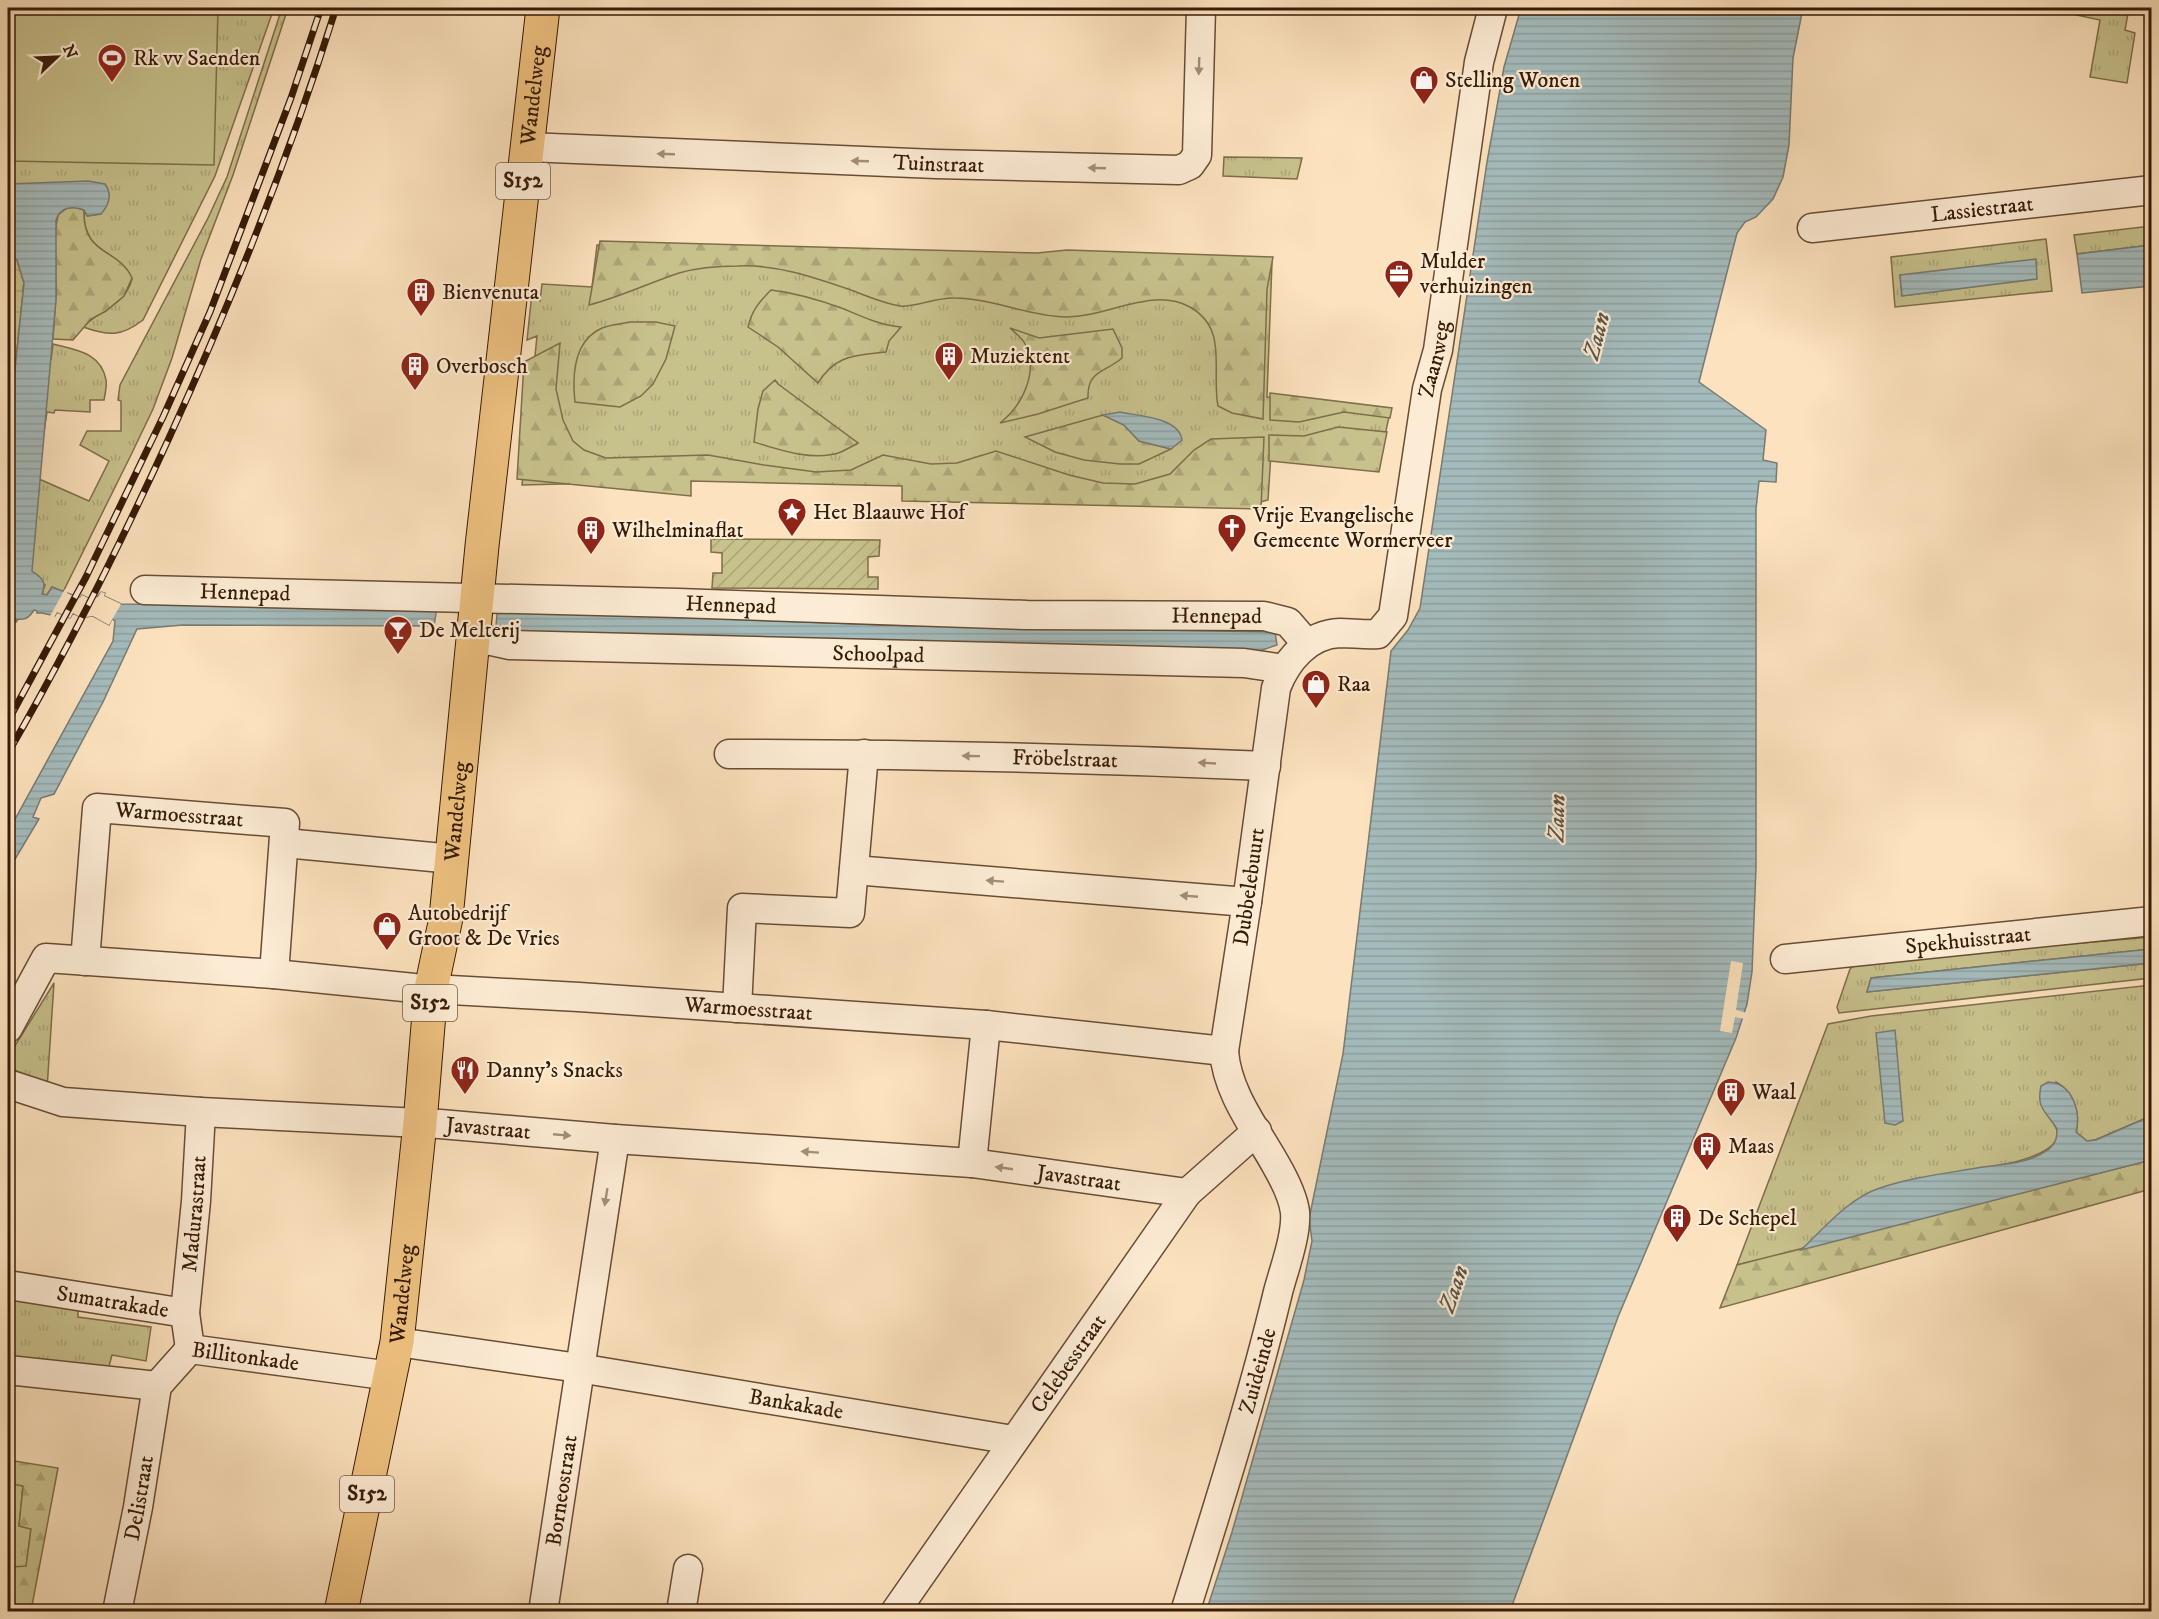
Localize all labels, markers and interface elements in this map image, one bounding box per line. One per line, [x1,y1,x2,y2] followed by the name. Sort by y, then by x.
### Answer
[27,27,87,87] north arrow
[58,42,82,61] text: N
[96,42,128,84] sports icon: Rk vv Saenden
[514,44,552,148] street label: Wandelweg
[133,45,261,72] place label: Rk vv Saenden
[1195,56,1204,75] one-way arrow
[1408,64,1440,106] shop icon: Stelling Wonen
[1445,67,1581,94] place label: Stelling Wonen
[656,149,675,158] one-way arrow
[893,149,985,179] street label: Tuinstraat
[851,156,870,165] one-way arrow
[496,163,550,199] road number: S152
[1088,163,1107,173] one-way arrow
[1929,190,2035,228] street label: Lassiestraat
[1419,248,1533,300] place label: Mulder verhuizingen
[1383,258,1415,300] office icon: Mulder verhuizingen
[405,276,437,318] building icon: Bienvenuta
[442,279,540,306] place label: Bienvenuta
[1576,309,1618,364] water label: Zaan
[1412,319,1456,399] street label: Zaanweg
[933,340,965,382] building icon: Muziektent
[970,343,1070,370] place label: Muziektent
[399,350,431,392] building icon: Overbosch
[436,353,528,380] place label: Overbosch
[776,496,808,538] place icon: Het Blaauwe Hof
[813,499,969,526] place label: Het Blaauwe Hof
[1252,502,1453,554] place label: Vrije Evangelische Gemeente Wormerveer
[1216,512,1248,554] church icon: Vrije Evangelische Gemeente Wormerveer
[575,514,607,556] building icon: Wilhelminaflat
[611,517,743,544] place label: Wilhelminaflat
[199,578,291,607] street label: Hennepad
[685,590,777,620] street label: Hennepad
[1171,602,1262,629] street label: Hennepad
[382,614,414,656] bar icon: De Melterij
[419,617,520,644] place label: De Melterij
[832,639,925,669] street label: Schoolpad
[1300,668,1332,710] shop icon: Raa
[1337,671,1371,698] place label: Raa
[1012,744,1118,774] street label: Fröbelstraat
[961,752,980,761] one-way arrow
[1198,759,1217,768] one-way arrow
[438,760,475,864] street label: Wandelweg
[1541,794,1573,843] water label: Zaan
[113,796,244,833] street label: Warmoesstraat
[1227,826,1270,948] street label: Dubbelebuurt
[985,876,1004,886] one-way arrow
[1180,891,1199,901] one-way arrow
[408,900,560,952] place label: Autobedrijf Groot & De Vries
[371,910,403,952] shop icon: Autobedrijf Groot & De Vries
[1904,920,2032,960] street label: Spekhuisstraat
[403,985,457,1021] road number: S152
[682,991,813,1027] street label: Warmoesstraat
[449,1054,481,1096] restaurant icon: Danny's Snacks
[486,1057,623,1084] place label: Danny's Snacks
[1715,1076,1747,1118] building icon: Waal
[1751,1079,1797,1106] place label: Waal
[443,1111,532,1145] street label: Javastraat
[552,1130,571,1140] one-way arrow
[1691,1130,1723,1172] building icon: Maas
[1728,1133,1774,1160] place label: Maas
[800,1148,819,1157] one-way arrow
[176,1155,212,1273] street label: Madurastraat
[1033,1158,1123,1197] street label: Javastraat
[995,1163,1014,1172] one-way arrow
[601,1188,610,1207] one-way arrow
[1661,1202,1693,1244] building icon: De Schepel
[1698,1205,1797,1232] place label: De Schepel
[383,1243,421,1346] street label: Wandelweg
[1432,1262,1476,1317] water label: Zaan
[55,1279,171,1324] street label: Sumatrakade
[1024,1309,1112,1418] street label: Celebesstraat
[1233,1325,1282,1417] street label: Zuideinde
[190,1336,301,1377] street label: Billitonkade
[747,1383,845,1425] street label: Bankakade
[540,1433,583,1548] street label: Borneostraat
[118,1454,159,1543] street label: Delistraat
[340,1476,394,1512] road number: S152

